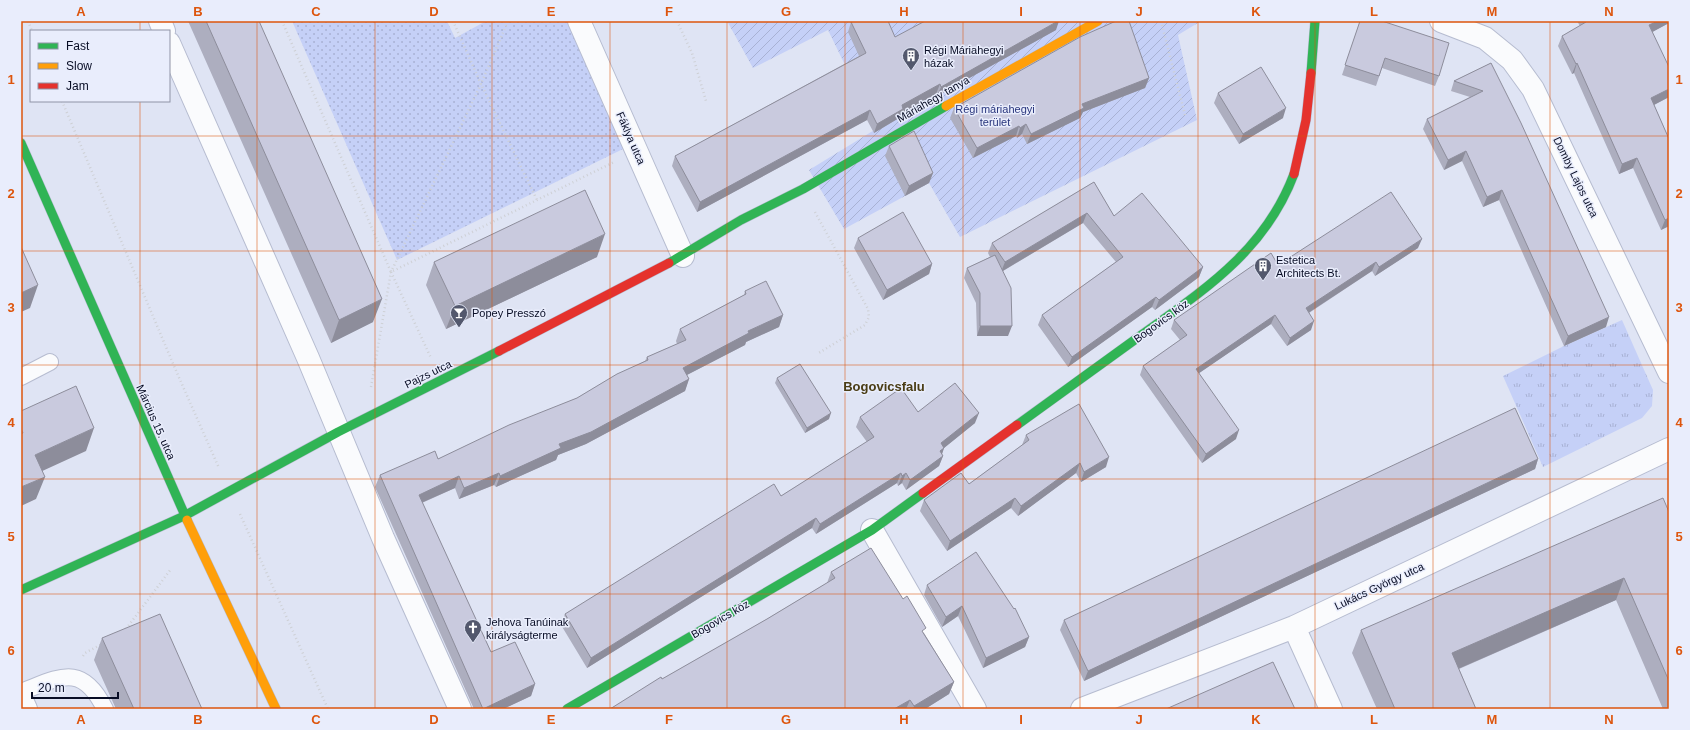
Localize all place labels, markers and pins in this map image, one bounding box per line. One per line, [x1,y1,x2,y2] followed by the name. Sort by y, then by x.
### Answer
[924,44,1003,69] place label: Régi Máriahegyi házak
[901,46,921,71] building icon: Régi Máriahegyi házak
[1276,254,1341,279] place label: Estetica Architects Bt.
[1253,256,1273,281] building icon: Estetica Architects Bt.
[449,303,469,328] bar icon: Popey Presszó
[472,307,546,319] place label: Popey Presszó
[486,616,569,641] place label: Jehova Tanúinak királyságterme
[463,618,483,643] church icon: Jehova Tanúinak királyságterme

